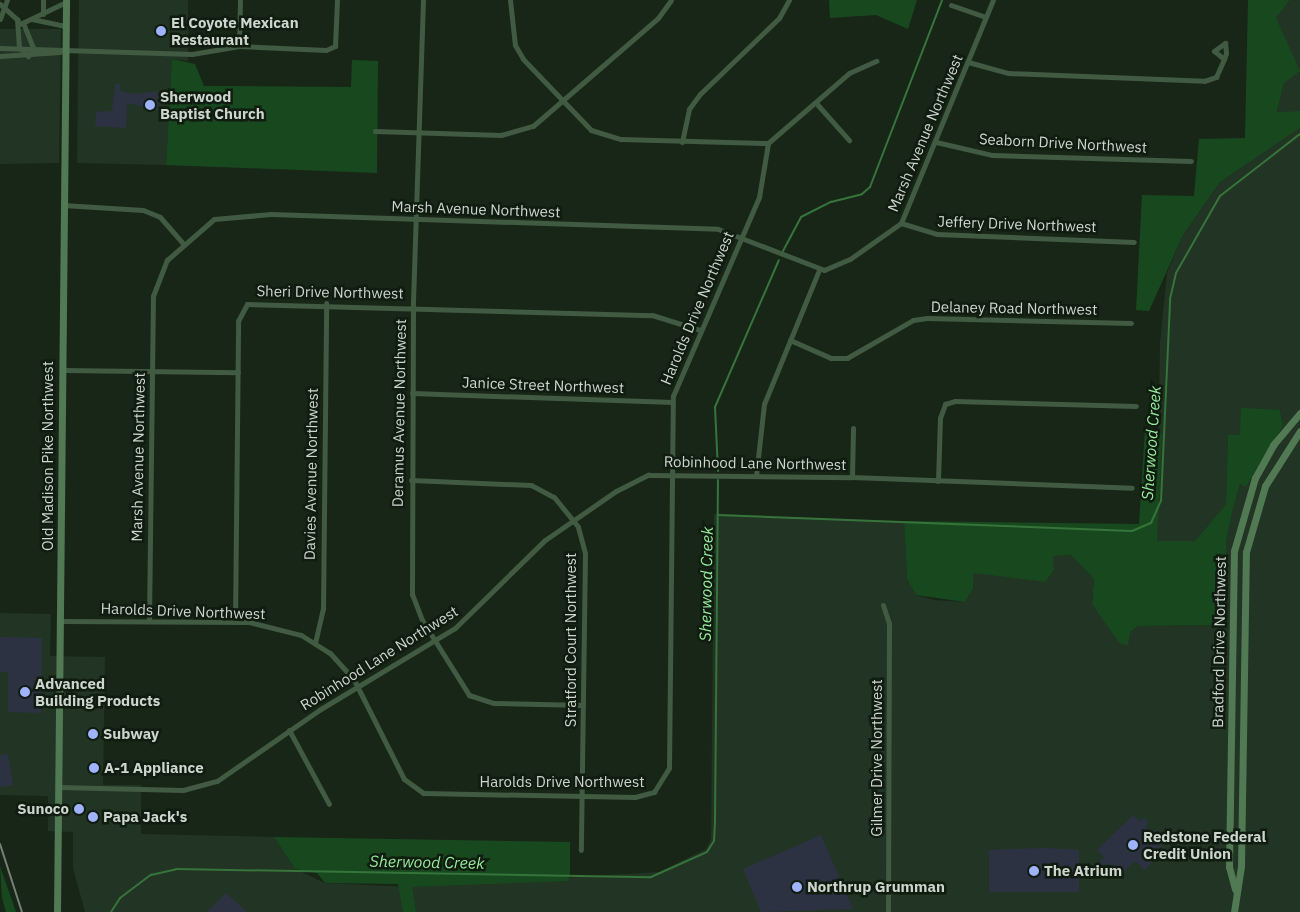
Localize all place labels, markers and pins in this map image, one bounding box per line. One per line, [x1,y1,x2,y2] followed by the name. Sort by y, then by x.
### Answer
[171,13,299,48] place label: El Coyote Mexican Restaurant
[155,25,167,37] marker: El Coyote Mexican Restaurant
[160,87,265,122] place label: Sherwood Baptist Church
[144,99,156,111] marker: Sherwood Baptist Church
[35,674,160,709] place label: Advanced Building Products
[19,686,31,698] marker: Advanced Building Products
[103,725,159,743] place label: Subway
[87,728,99,740] marker: Subway
[104,759,204,777] place label: A-1 Appliance
[88,762,100,774] marker: A-1 Appliance
[17,800,69,818] place label: Sunoco
[73,803,85,815] marker: Sunoco
[103,808,187,826] place label: Papa Jack's
[87,811,99,823] marker: Papa Jack's
[1143,827,1266,862] place label: Redstone Federal Credit Union
[1127,839,1139,851] marker: Redstone Federal Credit Union
[1044,862,1122,880] place label: The Atrium
[1028,865,1040,877] marker: The Atrium
[807,878,945,896] place label: Northrup Grumman
[791,881,803,893] marker: Northrup Grumman

